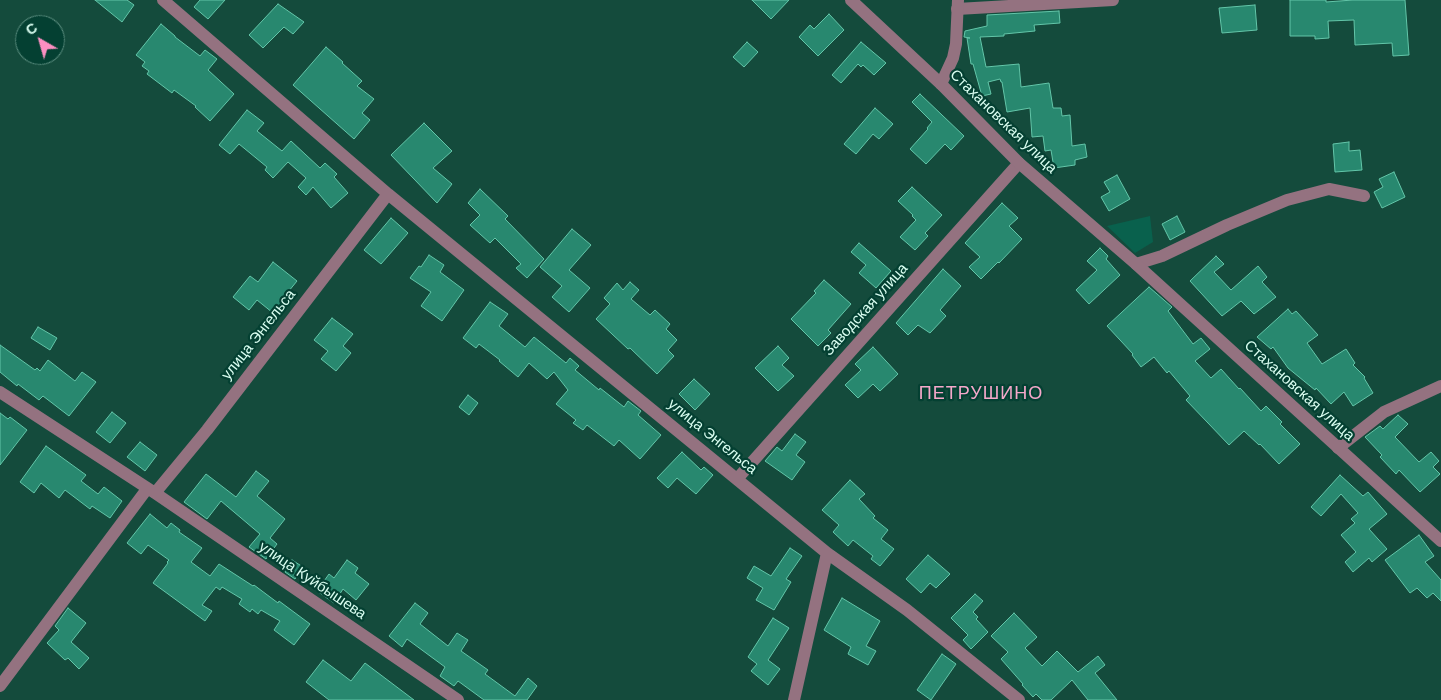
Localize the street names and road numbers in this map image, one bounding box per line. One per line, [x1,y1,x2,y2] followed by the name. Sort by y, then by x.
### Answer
[946,66,1060,178] street label: Стахановская улица
[820,260,912,360] street label: Заводская улица
[218,286,300,384] street label: улица Энгельса
[1240,337,1358,445] street label: Стахановская улица
[664,395,760,479] street label: улица Энгельса
[255,538,369,624] street label: улица Куйбышева

